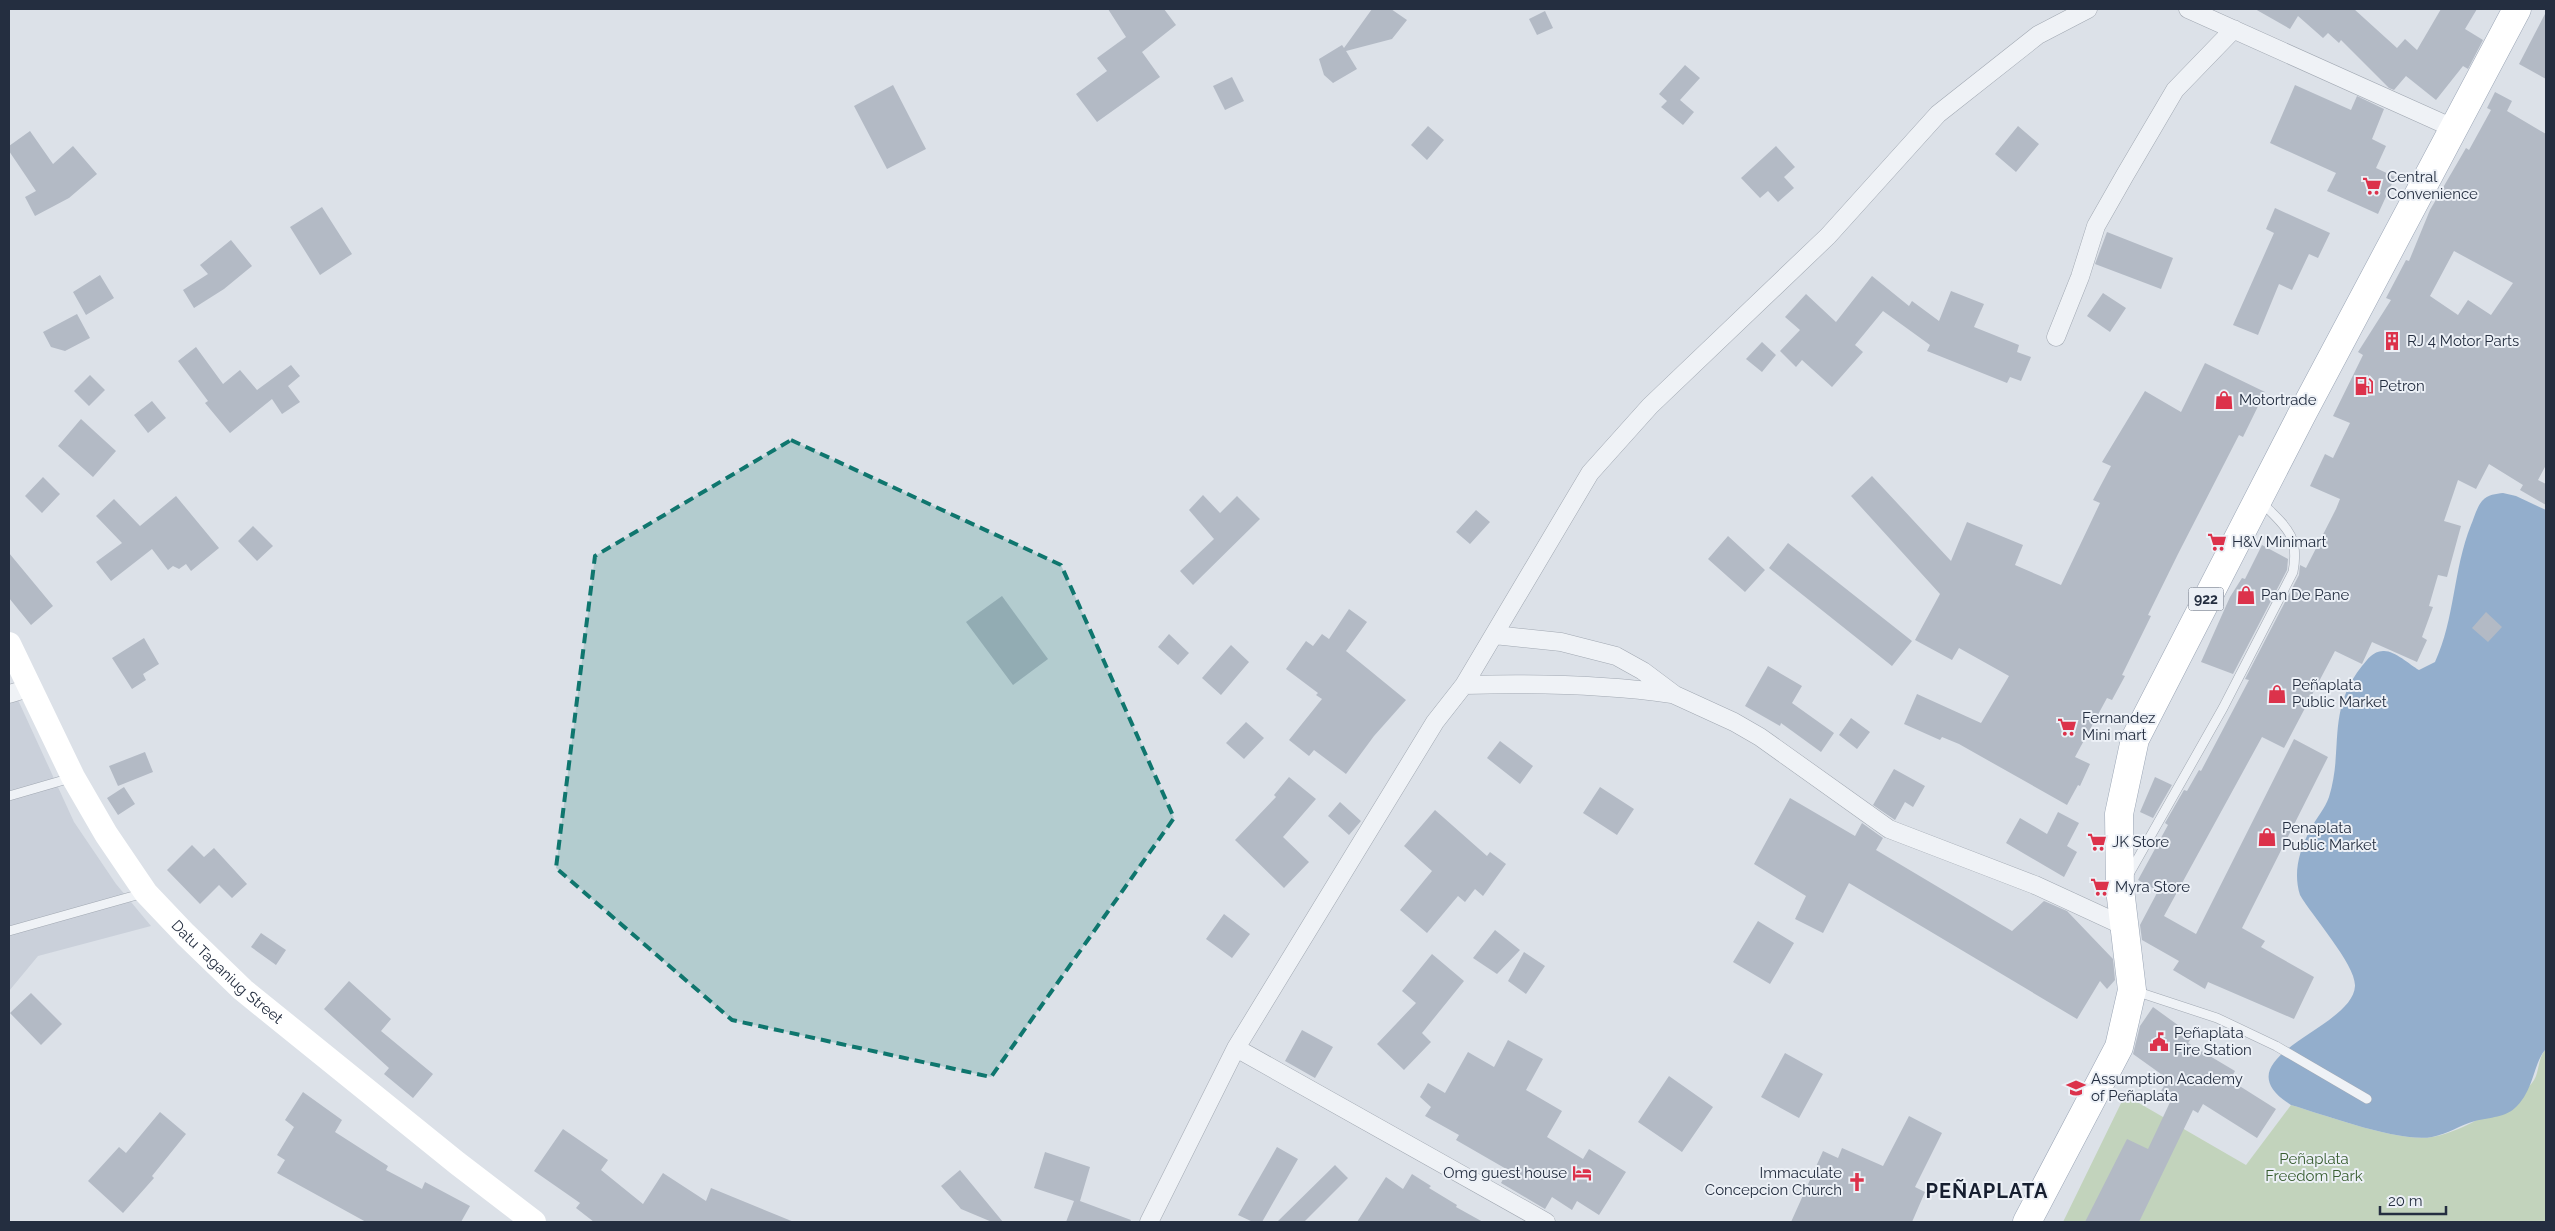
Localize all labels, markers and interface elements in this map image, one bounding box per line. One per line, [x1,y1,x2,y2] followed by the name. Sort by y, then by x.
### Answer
[2387,168,2478,203] place label: Central Convenience
[2361,175,2383,197] supermarket icon: Central Convenience
[2381,330,2403,352] building icon: RJ 4 Motor Parts
[2407,332,2519,350] place label: RJ 4 Motor Parts
[2353,375,2375,397] fuel station icon: Petron
[2379,377,2425,395] place label: Petron
[2213,389,2235,411] shop icon: Motortrade
[2239,391,2317,409] place label: Motortrade
[2206,531,2228,553] supermarket icon: H&V Minimart
[2232,533,2326,551] place label: H&V Minimart
[2235,584,2257,606] shop icon: Pan De Pane
[2261,586,2350,604] place label: Pan De Pane
[2188,588,2224,610] road number: 922
[2292,676,2387,711] place label: Peñaplata Public Market
[2266,683,2288,705] shop icon: Peñaplata Public Market
[2082,709,2156,744] place label: Fernandez Mini mart
[2056,716,2078,738] supermarket icon: Fernandez Mini mart
[2282,819,2377,854] place label: Penaplata Public Market
[2256,826,2278,848] shop icon: Penaplata Public Market
[2086,831,2108,853] supermarket icon: JK Store
[2112,833,2169,851] place label: JK Store
[2089,876,2111,898] supermarket icon: Myra Store
[2115,878,2190,896] place label: Myra Store
[168,916,286,1028] street label: Datu Taganiug Street
[2174,1024,2252,1059] place label: Peñaplata Fire Station
[2148,1031,2170,1053] public building icon: Peñaplata Fire Station
[2091,1070,2243,1105] place label: Assumption Academy of Peñaplata
[2065,1077,2087,1099] school or university icon: Assumption Academy of Peñaplata
[2265,1150,2363,1185] park label: Peñaplata Freedom Park
[1571,1162,1593,1184] hotel icon: Omg guest house
[1443,1164,1567,1182] place label: Omg guest house
[1705,1164,1842,1199] place label: Immaculate Concepcion Church
[1846,1171,1868,1193] church icon: Immaculate Concepcion Church
[1926,1179,2048,1203] district label: PEÑAPLATA
[2380,1184,2446,1216] scale bar
[2388,1192,2423,1210] text: 20 m

